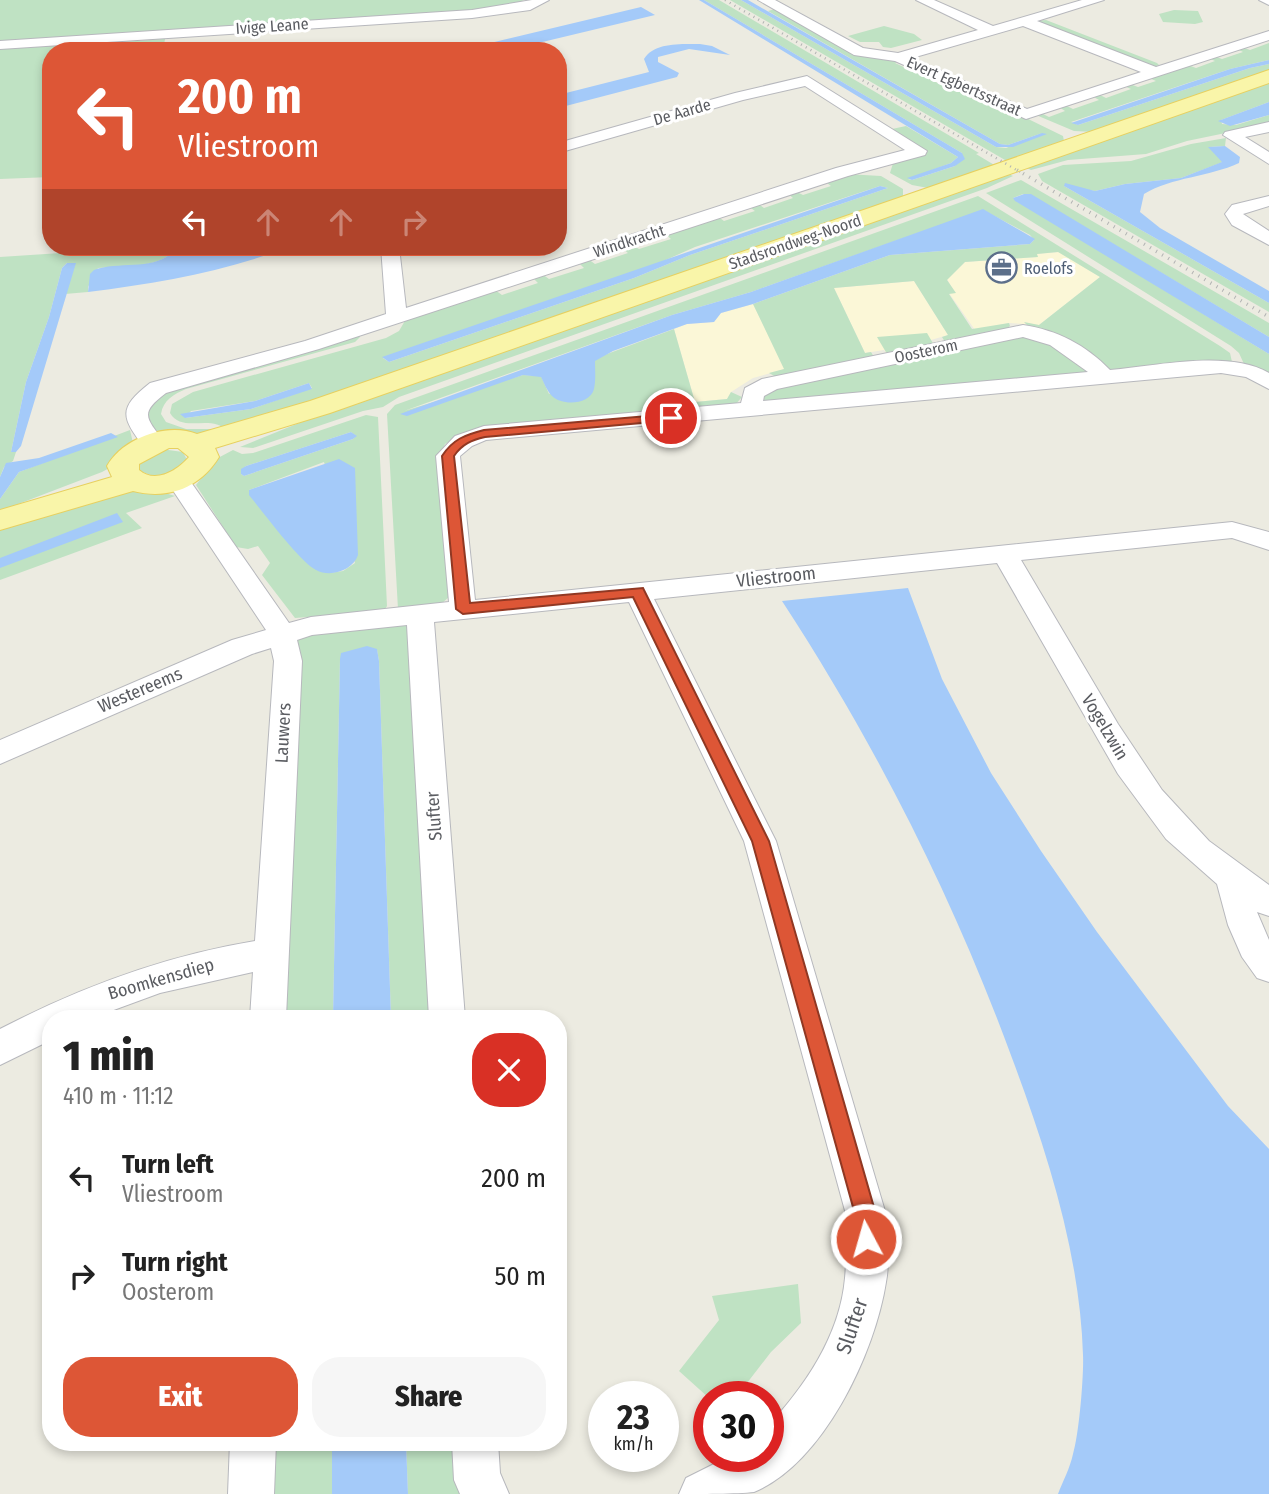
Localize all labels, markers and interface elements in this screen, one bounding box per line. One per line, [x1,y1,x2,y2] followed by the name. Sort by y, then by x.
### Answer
[235,14,309,38] street label: Ivige Leane
[904,52,1025,120] street label: Evert Egbertsstraat
[178,67,302,126] text: 200 m
[63,70,154,161] icon: left
[651,95,713,129] street label: De Aarde
[178,127,319,165] text: Vliestroom
[176,203,214,241] icon: left
[249,203,287,241] icon: ahead
[322,203,360,241] icon: ahead
[395,203,433,241] icon: right
[726,210,864,274] street label: Stadsrondweg-Noord
[591,220,668,261] street label: Windkracht
[984,251,1018,285] office icon: Roelofs
[1024,259,1073,278] place label: Roelofs
[893,335,959,367] street label: Oosterom
[641,388,701,448] pin
[652,399,690,437] icon: arrive
[735,562,817,592] street label: Vliestroom
[95,662,186,718] street label: Westereems
[1077,690,1133,764] street label: Vogelzwin
[270,702,296,764] street label: Lauwers
[421,790,447,841] street label: Slufter
[105,953,217,1005] street label: Boomkensdiep
[63,1031,154,1081] text: 1 min
[472,1033,546,1107] button: close
[63,1082,173,1110] text: 410 m · 11:12
[122,1149,214,1180] text: Turn left
[63,1159,101,1197] icon: left
[481,1163,546,1194] text: 200 m
[122,1180,224,1208] text: Vliestroom
[829,1202,903,1276] position arrow
[122,1247,228,1278] text: Turn right
[63,1257,101,1295] icon: right
[494,1261,546,1292] text: 50 m
[122,1278,214,1306] text: Oosterom
[830,1294,874,1357] street label: Slufter
[63,1357,298,1437] button: Exit
[312,1357,546,1437] button: Share
[693,1381,784,1472] speed limit sign: 30
[617,1396,650,1438] text: 23
[613,1433,654,1455] text: km/h

